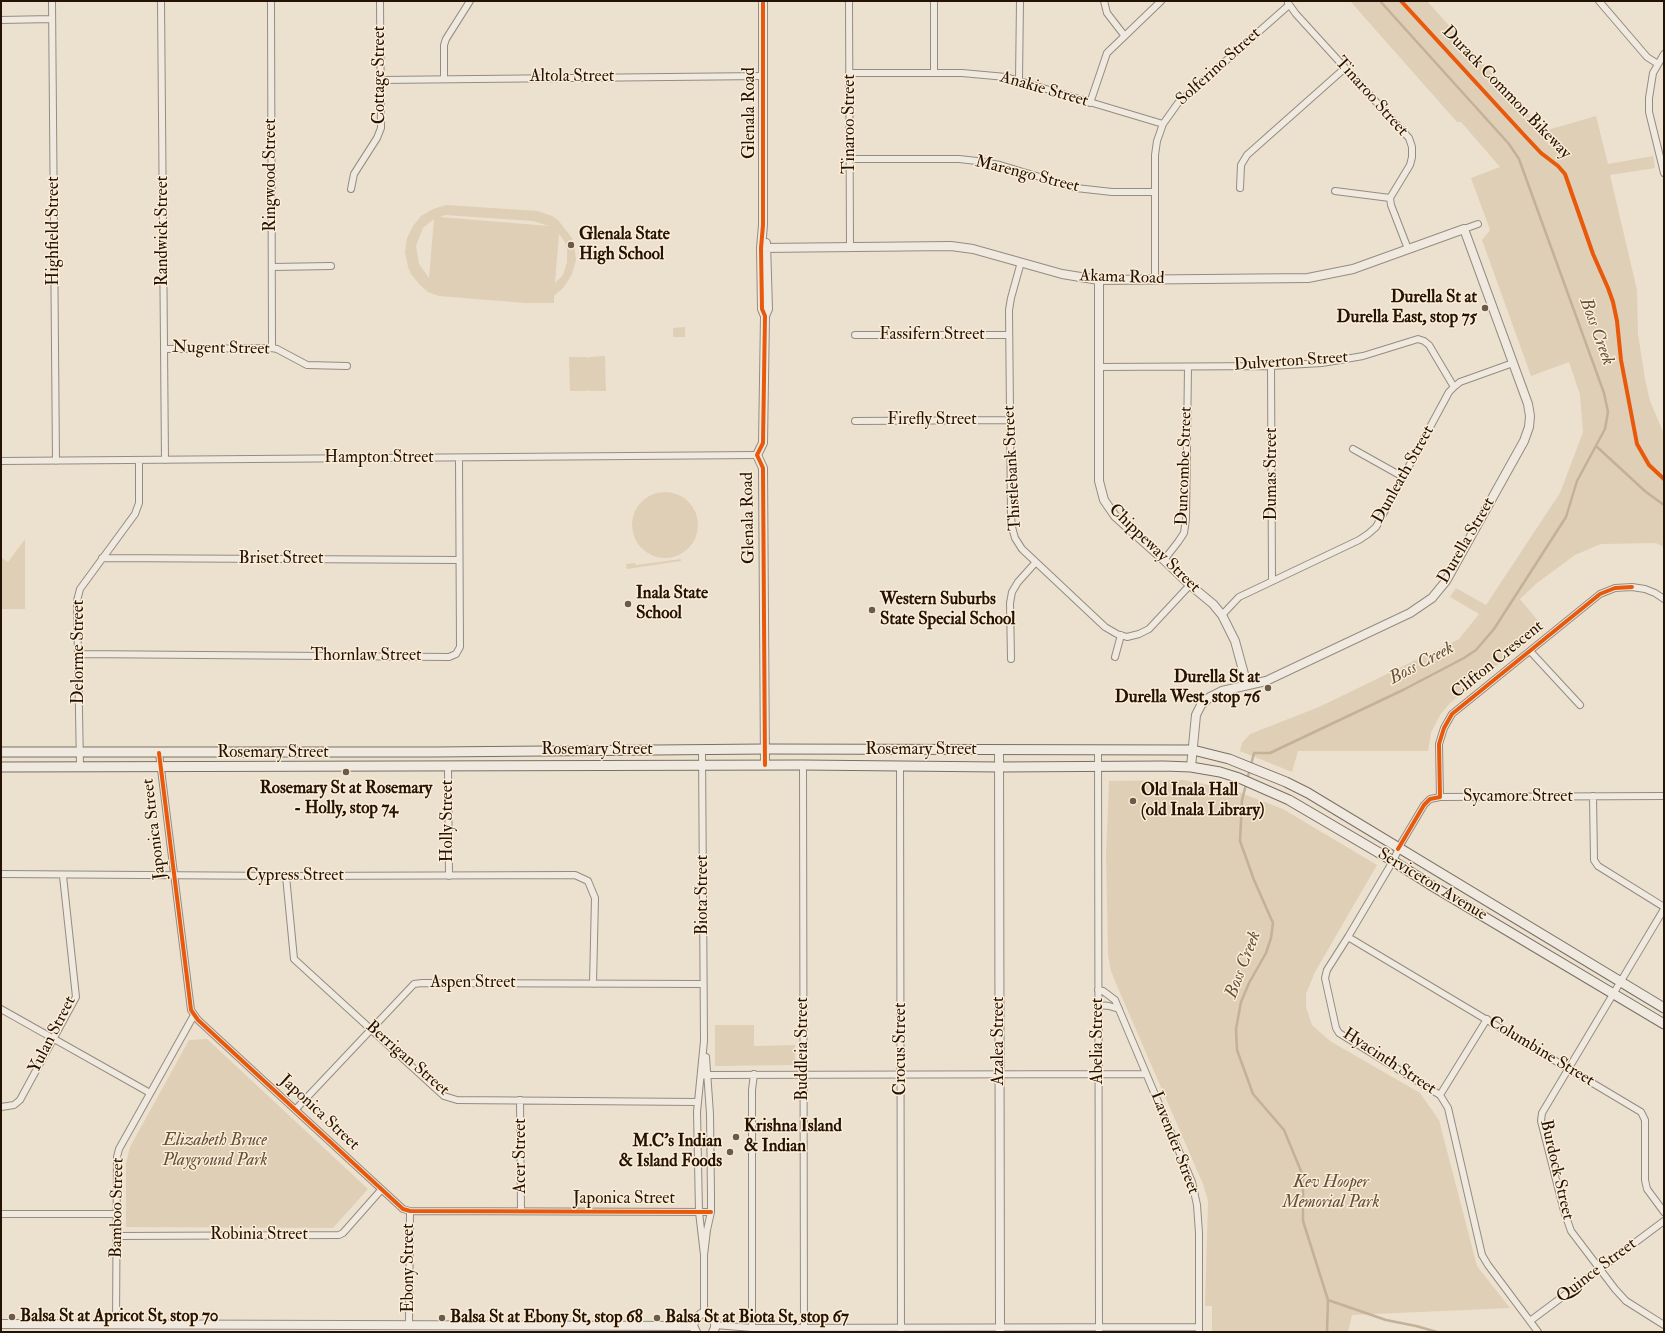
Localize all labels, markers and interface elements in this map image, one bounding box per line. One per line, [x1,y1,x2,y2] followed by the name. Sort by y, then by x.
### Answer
[1437,22,1575,164] street label: Durack Common Bikeway
[1173,24,1265,110] street label: Solferino Street
[370,26,390,124] street label: Cottage Street
[1330,53,1412,141] street label: Tinaroo Street
[530,67,614,87] street label: Altola Street
[740,67,760,159] street label: Glenala Road
[998,68,1090,112] street label: Anakie Street
[840,74,860,174] street label: Tinaroo Street
[261,118,281,232] street label: Ringwood Street
[973,152,1081,198] street label: Marengo Street
[44,176,64,286] street label: Highfield Street
[153,176,173,286] street label: Randwick Street
[579,225,670,265] place label: Glenala State High School
[566,240,576,250] marker: Glenala State High School
[1079,266,1165,290] street label: Akama Road
[1337,288,1477,328] place label: Durella St at Durella East, stop 75
[1574,295,1618,369] water label: Boss Creek
[1480,303,1490,313] marker: Durella St at Durella East, stop 75
[879,325,985,345] street label: Fassifern Street
[172,338,270,360] street label: Nugent Street
[1233,348,1349,376] street label: Dulverton Street
[1000,405,1026,531] street label: Thistlebank Street
[1173,406,1197,526] street label: Duncombe Street
[887,410,977,430] street label: Firefly Street
[1369,422,1439,528] street label: Dunleath Street
[1262,427,1282,521] street label: Dumas Street
[324,448,434,468] street label: Hampton Street
[738,472,760,564] street label: Glenala Road
[1434,494,1500,588] street label: Durella Street
[1104,500,1204,598] street label: Chippeway Street
[239,549,323,569] street label: Briset Street
[636,584,708,624] place label: Inala State School
[880,590,1015,630] place label: Western Suburbs State Special School
[623,599,633,609] marker: Inala State School
[69,600,89,704] street label: Delorme Street
[867,605,877,615] marker: Western Suburbs State Special School
[1448,617,1548,703] street label: Clifton Crescent
[1386,638,1458,690] water label: Boss Creek
[310,646,422,666] street label: Thornlaw Street
[1115,668,1260,708] place label: Durella St at Durella West, stop 76
[1263,683,1273,693] marker: Durella St at Durella West, stop 76
[541,740,653,760] street label: Rosemary Street
[865,740,977,760] street label: Rosemary Street
[217,743,329,763] street label: Rosemary Street
[341,767,351,777] marker: Rosemary St at Rosemary - Holly, stop 74
[139,777,171,881] street label: Japonica Street
[260,779,432,819] place label: Rosemary St at Rosemary - Holly, stop 74
[438,780,458,862] street label: Holly Street
[1141,781,1264,821] place label: Old Inala Hall (old Inala Library)
[1463,787,1573,807] street label: Sycamore Street
[1128,796,1138,806] marker: Old Inala Hall (old Inala Library)
[1374,844,1490,926] street label: Serviceton Avenue
[693,855,713,935] street label: Biota Street
[246,866,344,886] street label: Cypress Street
[1221,928,1267,1002] water label: Boss Creek
[430,973,516,993] street label: Aspen Street
[25,993,81,1077] street label: Yulan Street
[793,997,813,1101] street label: Buddleia Street
[989,997,1009,1085] street label: Azalea Street
[1088,998,1108,1084] street label: Abelia Street
[891,1003,911,1095] street label: Crocus Street
[1484,1012,1598,1092] street label: Columbine Street
[361,1017,453,1101] street label: Berrigan Street
[1339,1024,1439,1100] street label: Hyacinth Street
[275,1071,363,1155] street label: Japonica Street
[1145,1089,1203,1197] street label: Lavender Street
[744,1117,842,1157] place label: Krishna Island & Indian
[511,1118,531,1194] street label: Acer Street
[1535,1118,1577,1222] street label: Burdock Street
[162,1131,268,1171] park label: Elizabeth Bruce Playground Park
[619,1132,722,1172] place label: M.C's Indian & Island Foods
[731,1132,741,1142] marker: Krishna Island & Indian
[725,1147,735,1157] marker: M.C's Indian & Island Foods
[107,1158,129,1258] street label: Bamboo Street
[1283,1173,1379,1213] park label: Kev Hooper Memorial Park
[573,1189,675,1209] street label: Japonica Street
[399,1223,419,1313] street label: Ebony Street
[210,1225,308,1245] street label: Robinia Street
[1553,1234,1641,1308] street label: Quince Street
[20,1307,218,1327] place label: Balsa St at Apricot St, stop 70
[450,1308,643,1328] place label: Balsa St at Ebony St, stop 68
[665,1308,849,1328] place label: Balsa St at Biota St, stop 67
[7,1312,17,1322] marker: Balsa St at Apricot St, stop 70
[437,1313,447,1323] marker: Balsa St at Ebony St, stop 68
[652,1313,662,1323] marker: Balsa St at Biota St, stop 67

